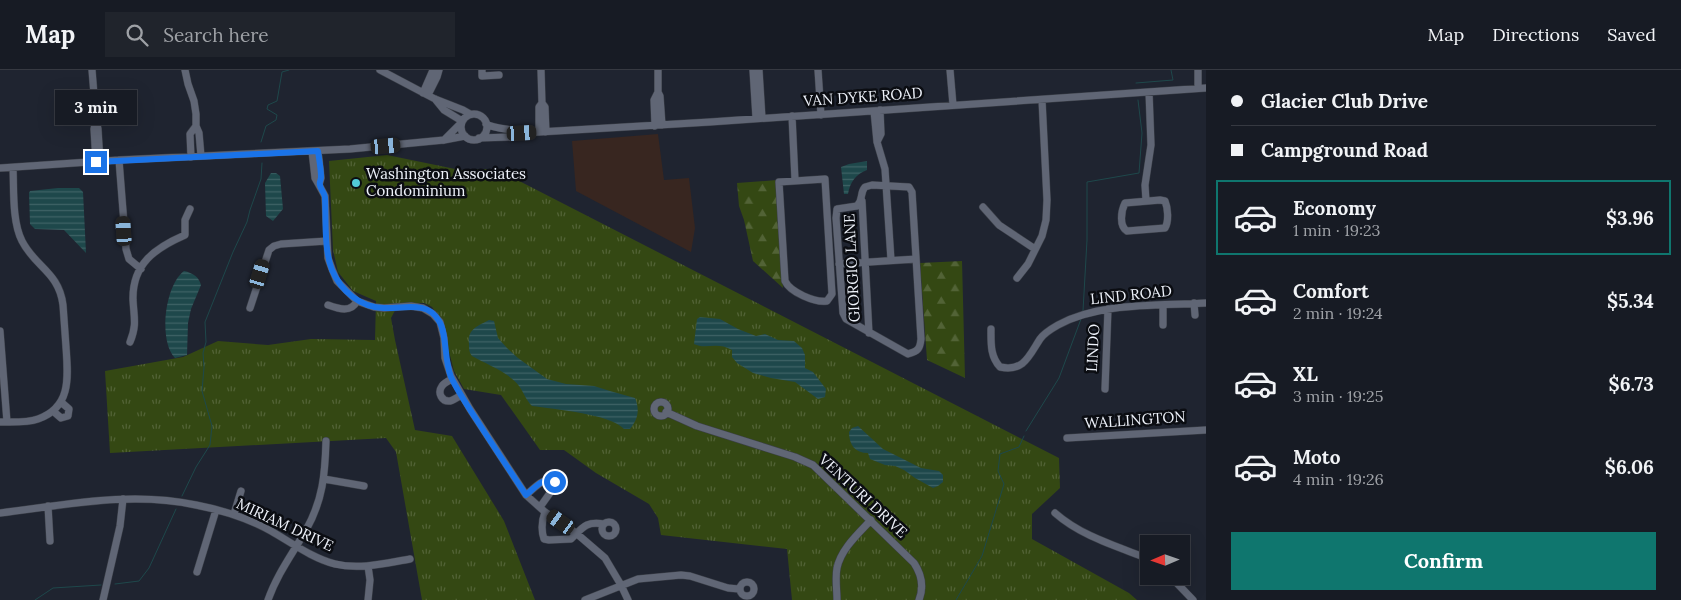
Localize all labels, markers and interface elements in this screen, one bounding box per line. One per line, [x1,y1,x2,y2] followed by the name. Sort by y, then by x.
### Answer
[105,12,455,57] search box
[25,19,75,50] text: Map
[123,21,151,49] icon: search
[163,23,269,47] text: Search here
[1428,23,1464,46] text: Map
[1492,23,1579,46] text: Directions
[1607,23,1656,46] text: Saved
[802,83,923,110] street label: VAN DYKE ROAD
[55,89,137,124] callout: 3 min
[1261,89,1428,113] text: Glacier Club Drive
[74,97,118,117] text: 3 min
[506,125,537,141] car
[370,137,401,155] car
[1261,138,1428,162] text: Campground Road
[85,151,107,173] route end
[366,164,526,200] place label: Washington Associates Condominium
[350,177,362,189] marker: Washington Associates Condominium
[1233,195,1278,240] icon: car
[1293,196,1376,220] text: Economy
[1606,206,1654,230] text: $3.96
[839,213,864,323] street label: GIORGIO LANE
[115,216,132,246] car
[1293,220,1380,240] text: 1 min · 19:23
[248,257,271,291] car
[1233,278,1278,323] icon: car
[1293,279,1369,303] text: Comfort
[1089,281,1173,308] street label: LIND ROAD
[1607,289,1654,313] text: $5.34
[1293,303,1383,323] text: 2 min · 19:24
[1082,323,1103,373] street label: LINDO
[1233,361,1278,406] icon: car
[1293,362,1318,386] text: XL
[1608,372,1654,396] text: $6.73
[1293,386,1383,406] text: 3 min · 19:25
[1084,406,1186,433] street label: WALLINGTON
[1233,444,1278,489] icon: car
[1293,445,1340,469] text: Moto
[814,449,912,542] street label: VENTURI DRIVE
[1605,455,1654,479] text: $6.06
[1293,469,1384,489] text: 4 min · 19:26
[544,471,566,493] route start
[234,494,337,555] street label: MIRIAM DRIVE
[544,507,577,537] car
[1231,532,1656,590] button: Confirm
[1140,535,1190,585] north arrow
[1140,535,1190,585] map controls

